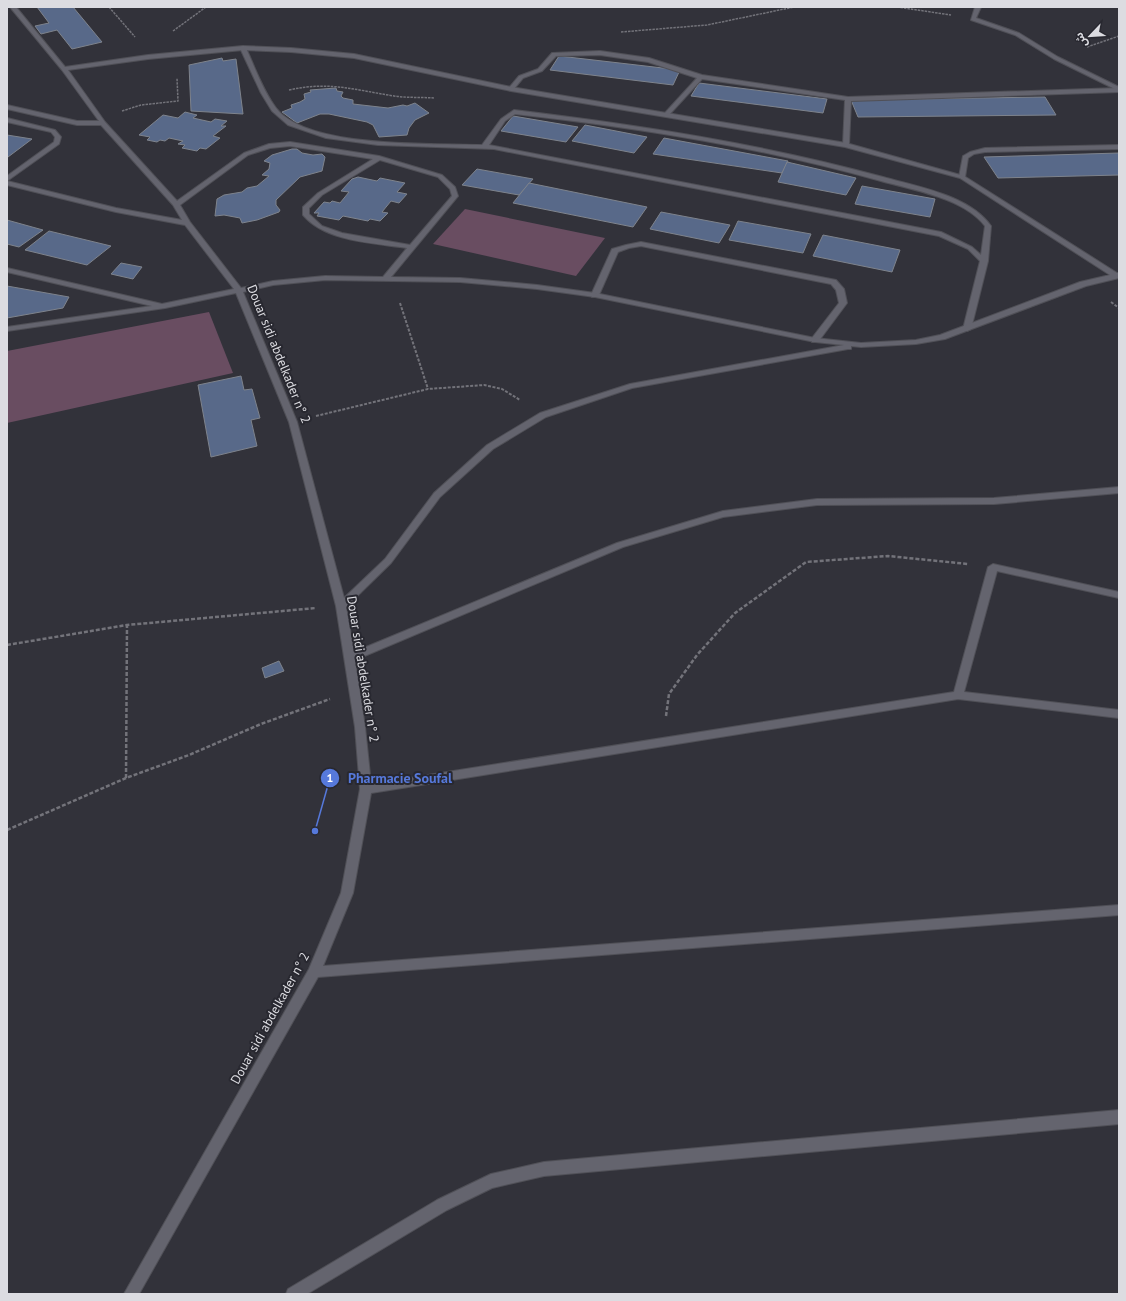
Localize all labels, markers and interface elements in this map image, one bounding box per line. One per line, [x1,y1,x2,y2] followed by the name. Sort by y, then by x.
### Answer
[1070,16,1110,56] north arrow
[1071,30,1090,50] text: ش
[243,282,315,426] street label: Douar sidi abdelkader n° 2
[343,595,383,743] street label: Douar sidi abdelkader n° 2
[320,765,461,791] callout: Pharmacie Soufal
[348,769,453,787] text: Pharmacie Soufal
[327,770,333,785] text: 1
[227,949,313,1087] street label: Douar sidi abdelkader n° 2

